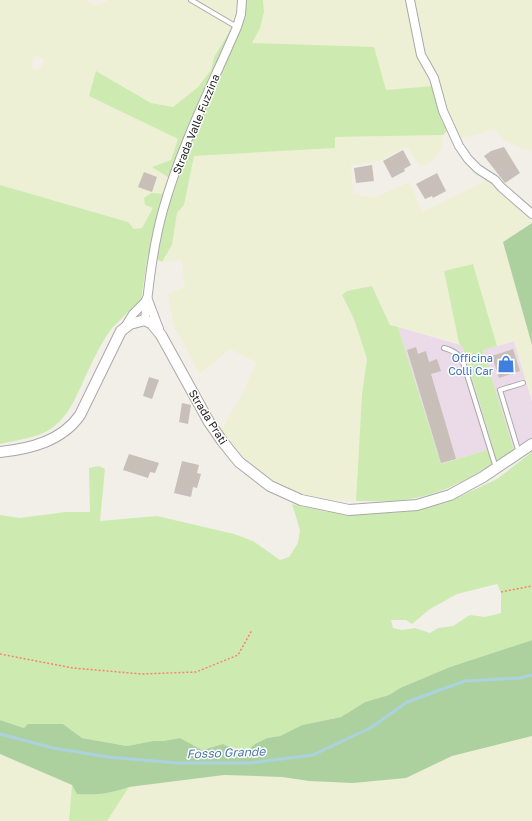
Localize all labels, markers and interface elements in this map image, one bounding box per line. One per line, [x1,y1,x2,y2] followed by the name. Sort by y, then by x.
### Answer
[170,72,222,176] street label: Strada Valle Fuzzina
[448,351,494,377] place label: Officina Colli Car
[496,354,516,374] shop icon: Officina Colli Car
[186,387,230,447] street label: Strada Prati
[186,744,267,761] water label: Fosso Grande

